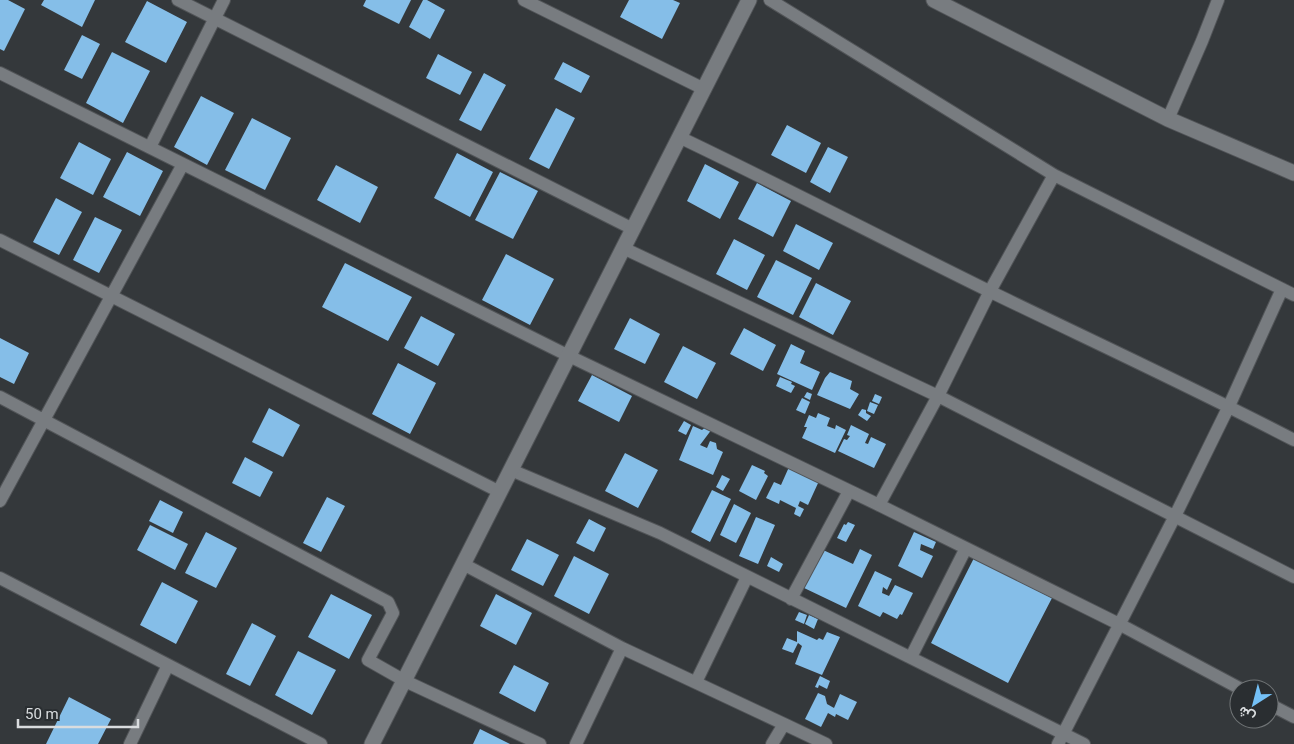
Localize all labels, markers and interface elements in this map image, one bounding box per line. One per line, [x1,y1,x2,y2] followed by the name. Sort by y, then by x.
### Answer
[1229,679,1279,729] north arrow
[18,696,138,728] scale bar
[1235,702,1258,726] text: ش
[25,705,59,723] text: 50 m

